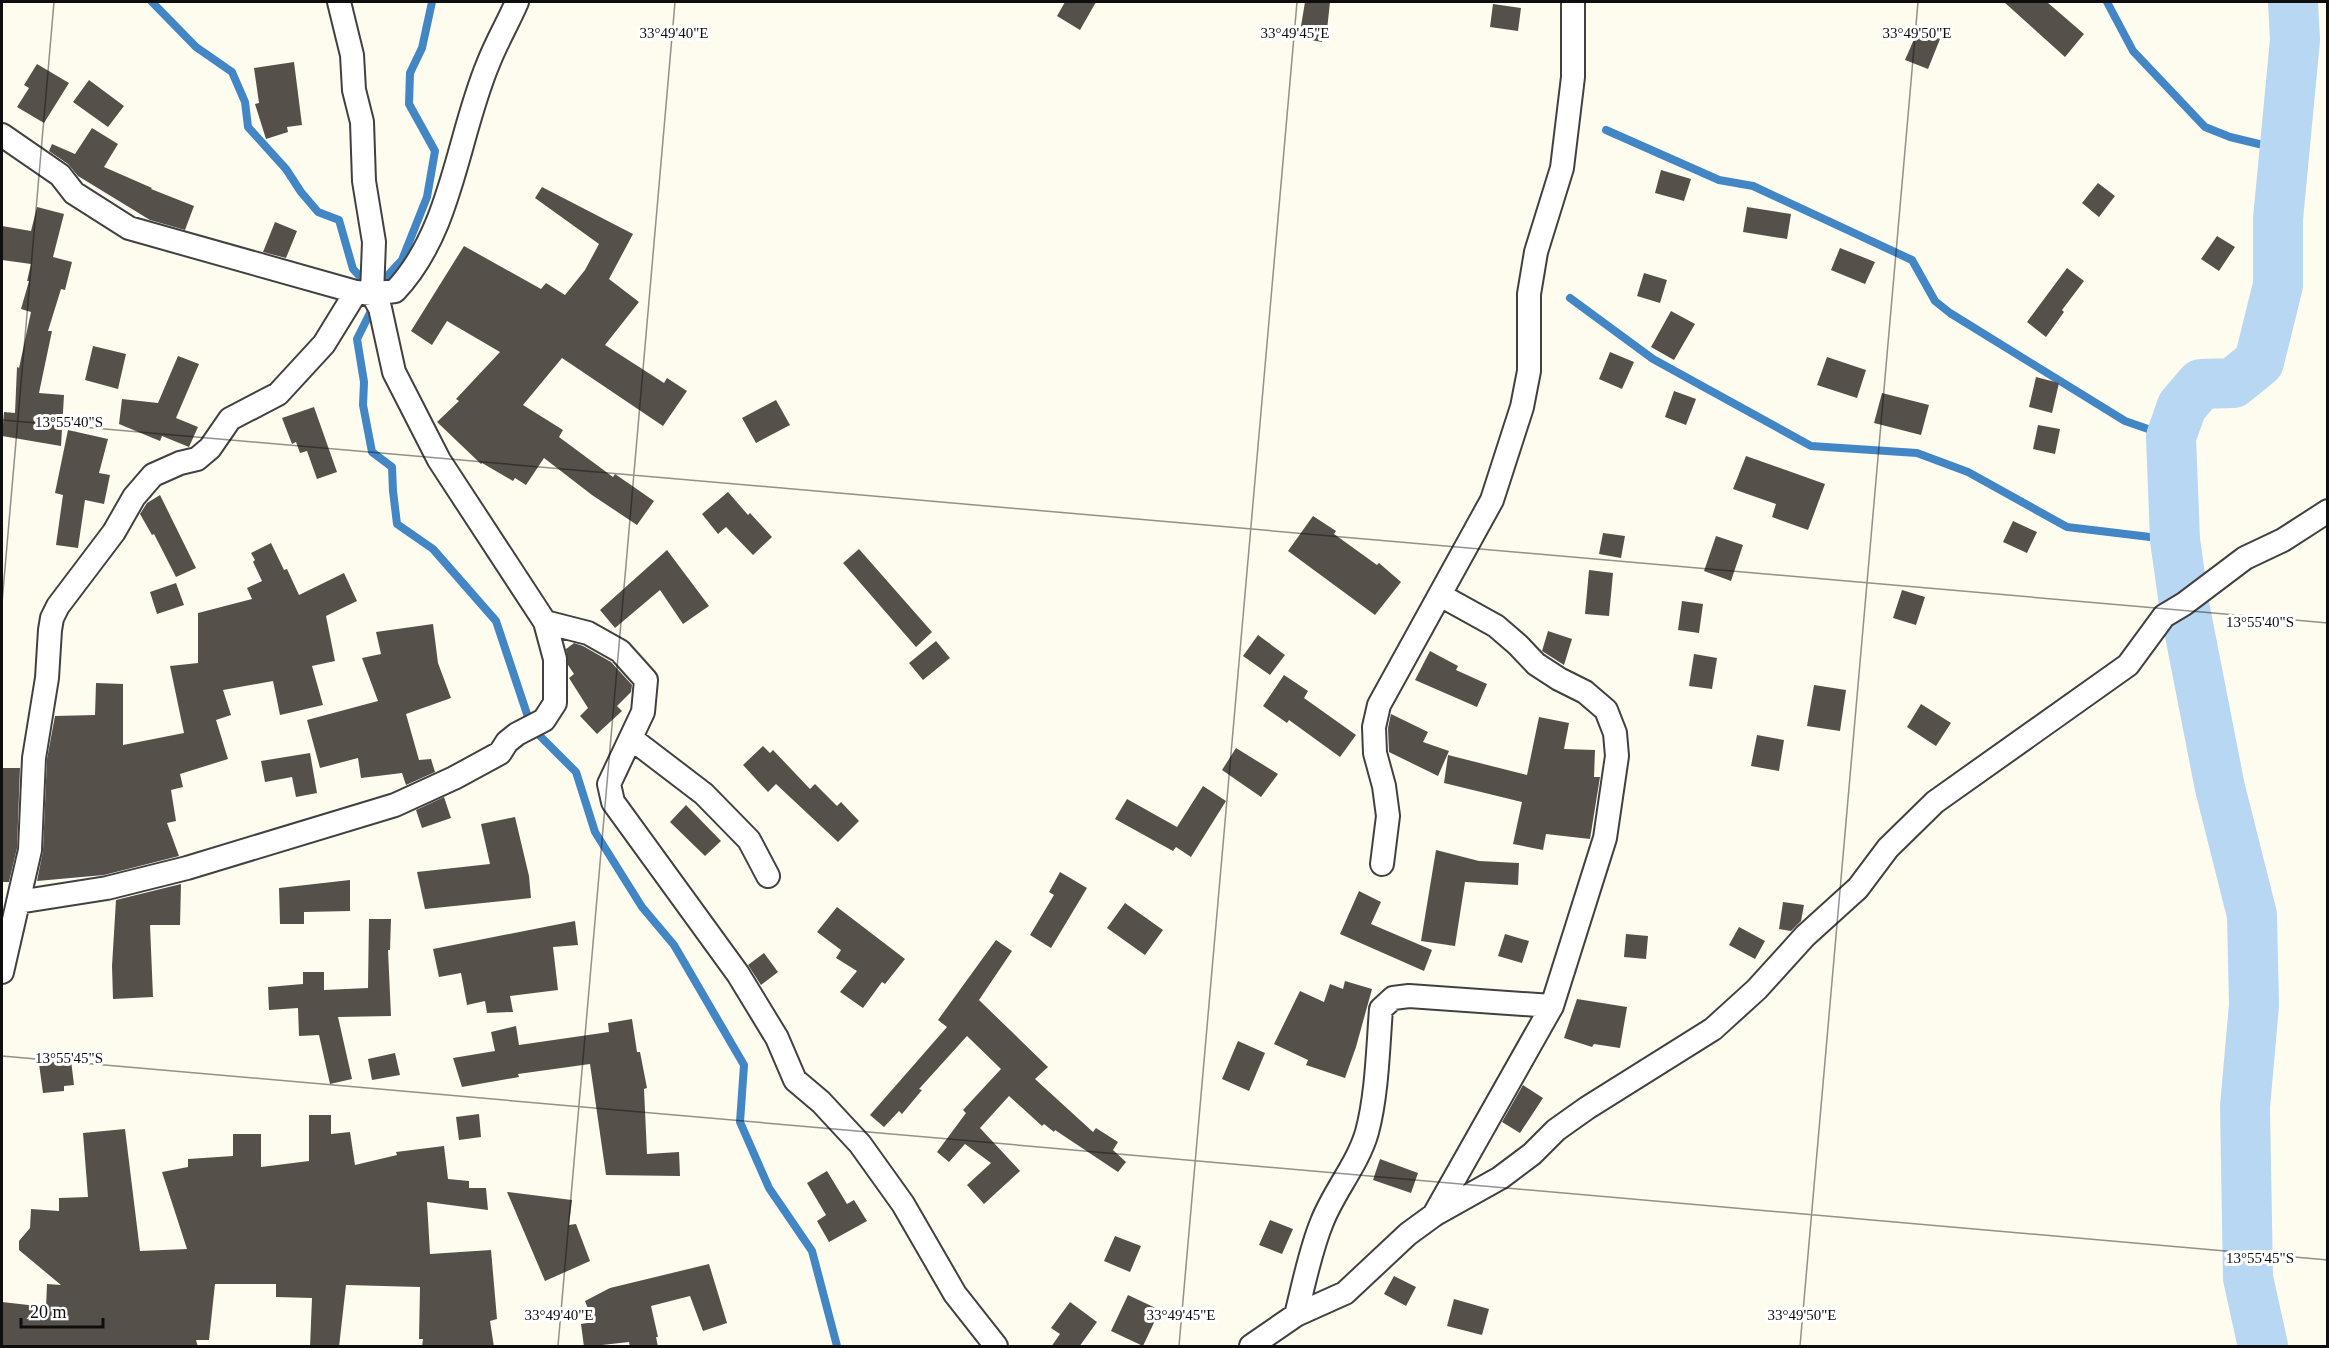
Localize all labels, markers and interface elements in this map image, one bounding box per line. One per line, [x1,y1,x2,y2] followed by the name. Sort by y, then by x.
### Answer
[640,25,709,41] text: 33°49'40"E
[1261,25,1330,41] text: 33°49'45"E
[1883,25,1952,41] text: 33°49'50"E
[35,414,103,430] text: 13°55'40"S
[2226,614,2294,630] text: 13°55'40"S
[35,1050,103,1066] text: 13°55'45"S
[2226,1250,2294,1266] text: 13°55'45"S
[21,1291,104,1329] scale bar
[30,1302,67,1322] text: 20 m
[525,1307,594,1323] text: 33°49'40"E
[1147,1307,1216,1323] text: 33°49'45"E
[1768,1307,1837,1323] text: 33°49'50"E

